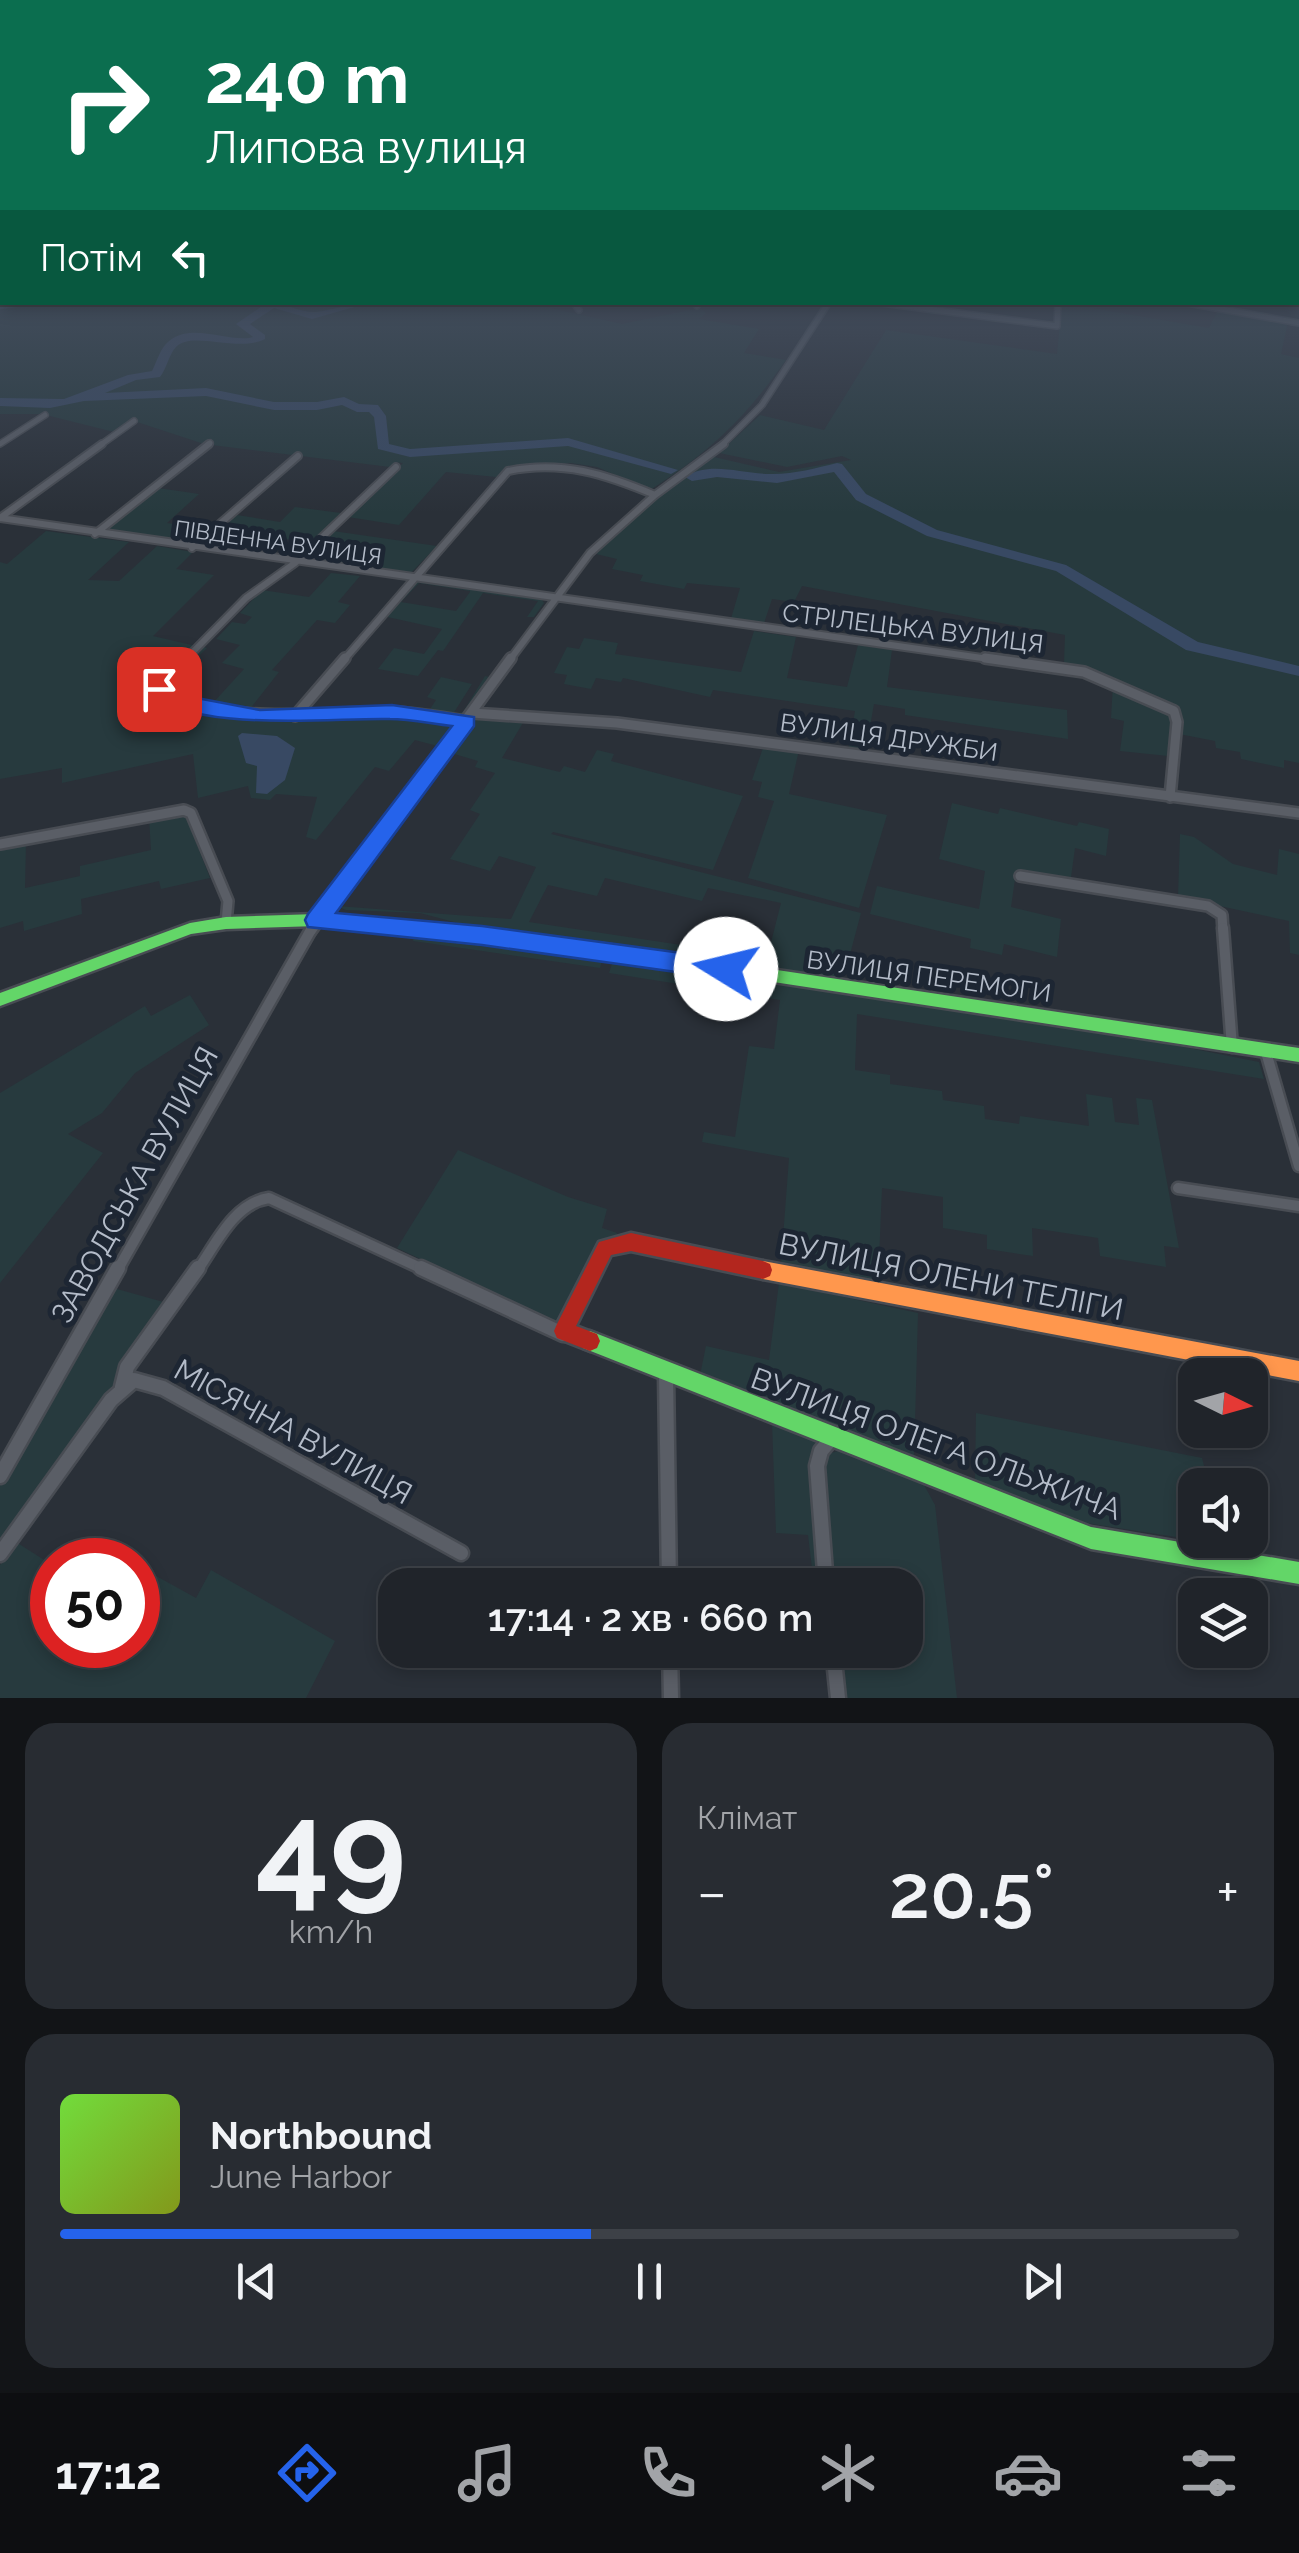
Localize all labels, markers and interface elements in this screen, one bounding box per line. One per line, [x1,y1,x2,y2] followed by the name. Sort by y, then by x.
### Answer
[205,37,409,119] text: 240 m
[40,40,170,170] icon: right
[205,121,527,174] text: Липова вулиця
[163,230,218,285] icon: left
[40,235,143,280] text: Потім
[173,515,383,569] street label: ПІВДЕННА ВУЛИЦЯ
[781,597,1045,659] street label: СТРІЛЕЦЬКА ВУЛИЦЯ
[117,647,202,732] pin
[132,662,187,717] icon: arrive
[778,707,1000,767] street label: ВУЛИЦЯ ДРУЖБИ
[674,917,778,1021] position arrow
[805,944,1053,1008] street label: ВУЛИЦЯ ПЕРЕМОГИ
[44,1041,225,1329] street label: ЗАВОДСЬКА ВУЛИЦЯ
[776,1226,1126,1327] street label: ВУЛИЦЯ ОЛЕНИ ТЕЛІГИ
[168,1352,418,1511] street label: МІСЯЧНА ВУЛИЦЯ
[1178,1358,1268,1448] north arrow
[1178,1358,1268,1668] map controls
[746,1360,1126,1527] street label: ВУЛИЦЯ ОЛЕГА ОЛЬЖИЧА
[1178,1468,1268,1558] button: sound
[30,1538,160,1668] speed limit sign: 50
[1178,1578,1268,1668] button: layers
[488,1595,813,1640] text: 17:14 · 2 хв · 660 m
[256,1772,406,1924] text: 49
[697,1799,797,1836] text: Клімат
[889,1847,1054,1936] text: 20.5°
[697,1860,727,1925] text: −
[1216,1860,1239,1925] text: +
[289,1913,373,1950] text: km/h
[210,2113,432,2158] text: Northbound
[210,2158,392,2195] text: June Harbor
[229,2254,284,2309] icon: previous
[622,2254,677,2309] icon: pause
[1015,2254,1070,2309] icon: next
[272,2438,342,2508] icon: directions
[452,2438,522,2508] icon: music
[633,2438,703,2508] icon: phone
[813,2438,883,2508] icon: climate
[993,2438,1063,2508] icon: car
[1174,2438,1244,2508] icon: filters
[55,2447,161,2500] text: 17:12

